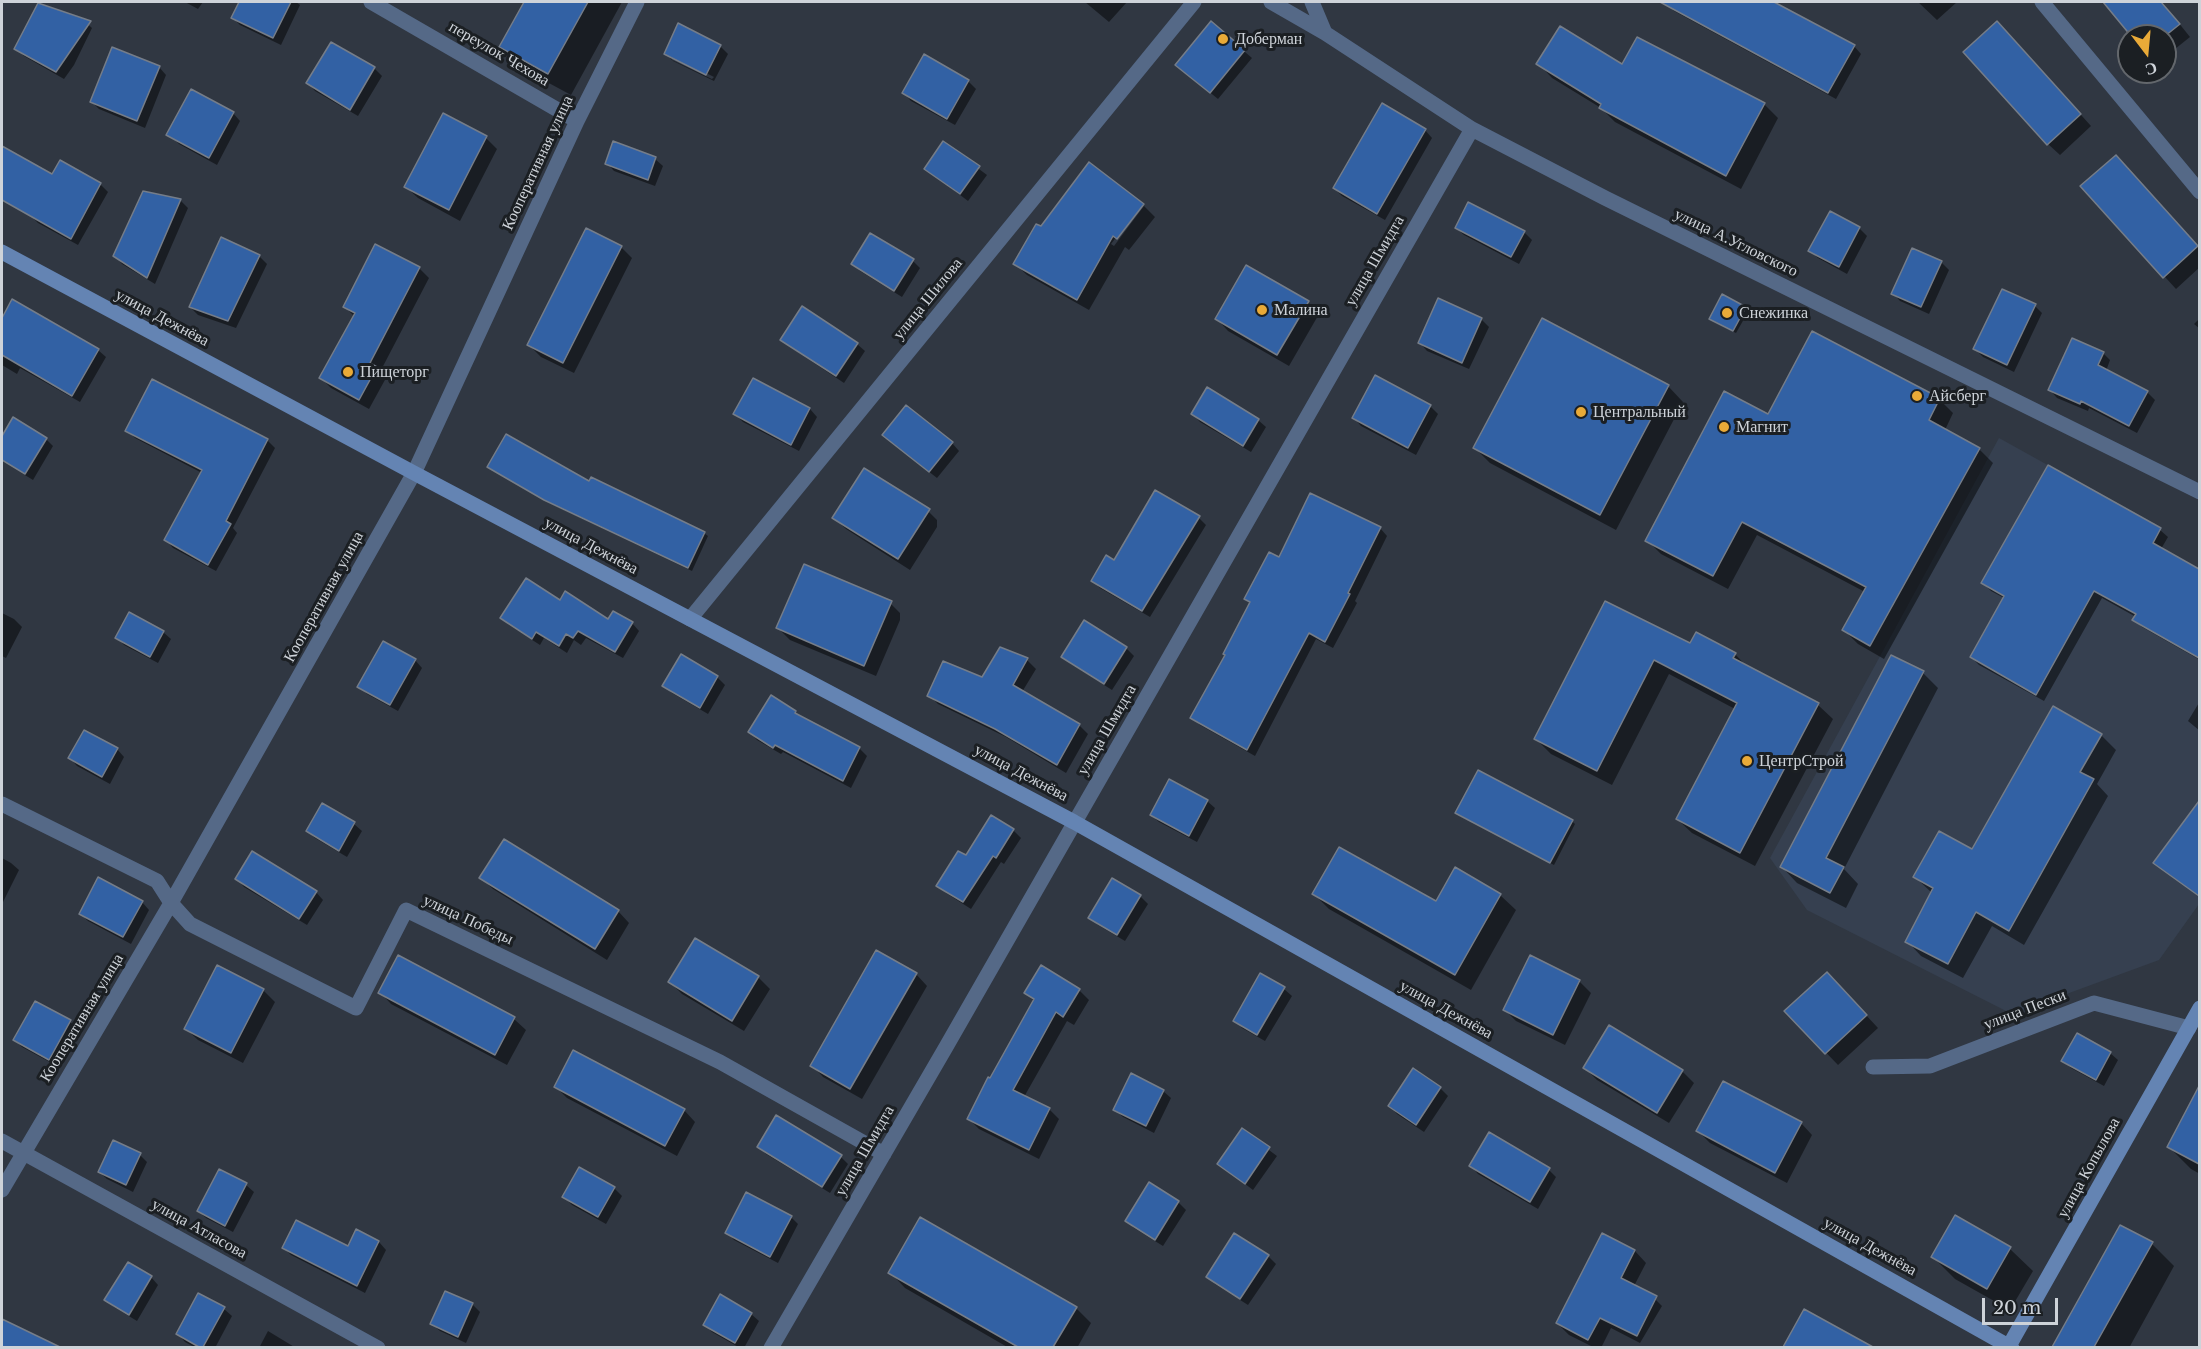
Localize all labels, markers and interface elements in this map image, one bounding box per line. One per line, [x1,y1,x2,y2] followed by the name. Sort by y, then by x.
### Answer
[445,17,553,91] street label: переулок Чехова
[2117,24,2177,84] north arrow
[1235,29,1302,49] place label: Доберман
[1216,32,1230,46] marker: Доберман
[2143,58,2160,81] text: С
[498,93,578,233] street label: Кооперативная улица
[1671,205,1801,281] street label: улица А.Угловского
[1341,212,1409,310] street label: улица Шмидта
[889,254,967,344] street label: улица Шилова
[112,285,212,351] street label: улица Дежнёва
[1274,300,1328,320] place label: Малина
[1255,303,1269,317] marker: Малина
[1739,303,1808,323] place label: Снежинка
[1720,306,1734,320] marker: Снежинка
[360,362,429,382] place label: Пищеторг
[341,365,355,379] marker: Пищеторг
[1929,386,1986,406] place label: Айсберг
[1910,389,1924,403] marker: Айсберг
[1593,402,1686,422] place label: Центральный
[1574,405,1588,419] marker: Центральный
[1736,417,1788,437] place label: Магнит
[1717,420,1731,434] marker: Магнит
[541,513,641,579] street label: улица Дежнёва
[280,528,368,666] street label: Кооперативная улица
[1073,681,1141,779] street label: улица Шмидта
[971,740,1071,806] street label: улица Дежнёва
[1759,751,1844,771] place label: ЦентрСтрой
[1740,754,1754,768] marker: ЦентрСтрой
[420,891,516,949] street label: улица Победы
[36,950,128,1086] street label: Кооперативная улица
[1396,977,1496,1043] street label: улица Дежнёва
[1981,986,2069,1034] street label: улица Пески
[831,1102,899,1200] street label: улица Шмидта
[2054,1114,2124,1222] street label: улица Копылова
[148,1195,250,1263] street label: улица Атласова
[1820,1214,1920,1280] street label: улица Дежнёва
[1985,1286,2062,1324] scale bar
[1993,1297,2041,1319] text: 20 m

